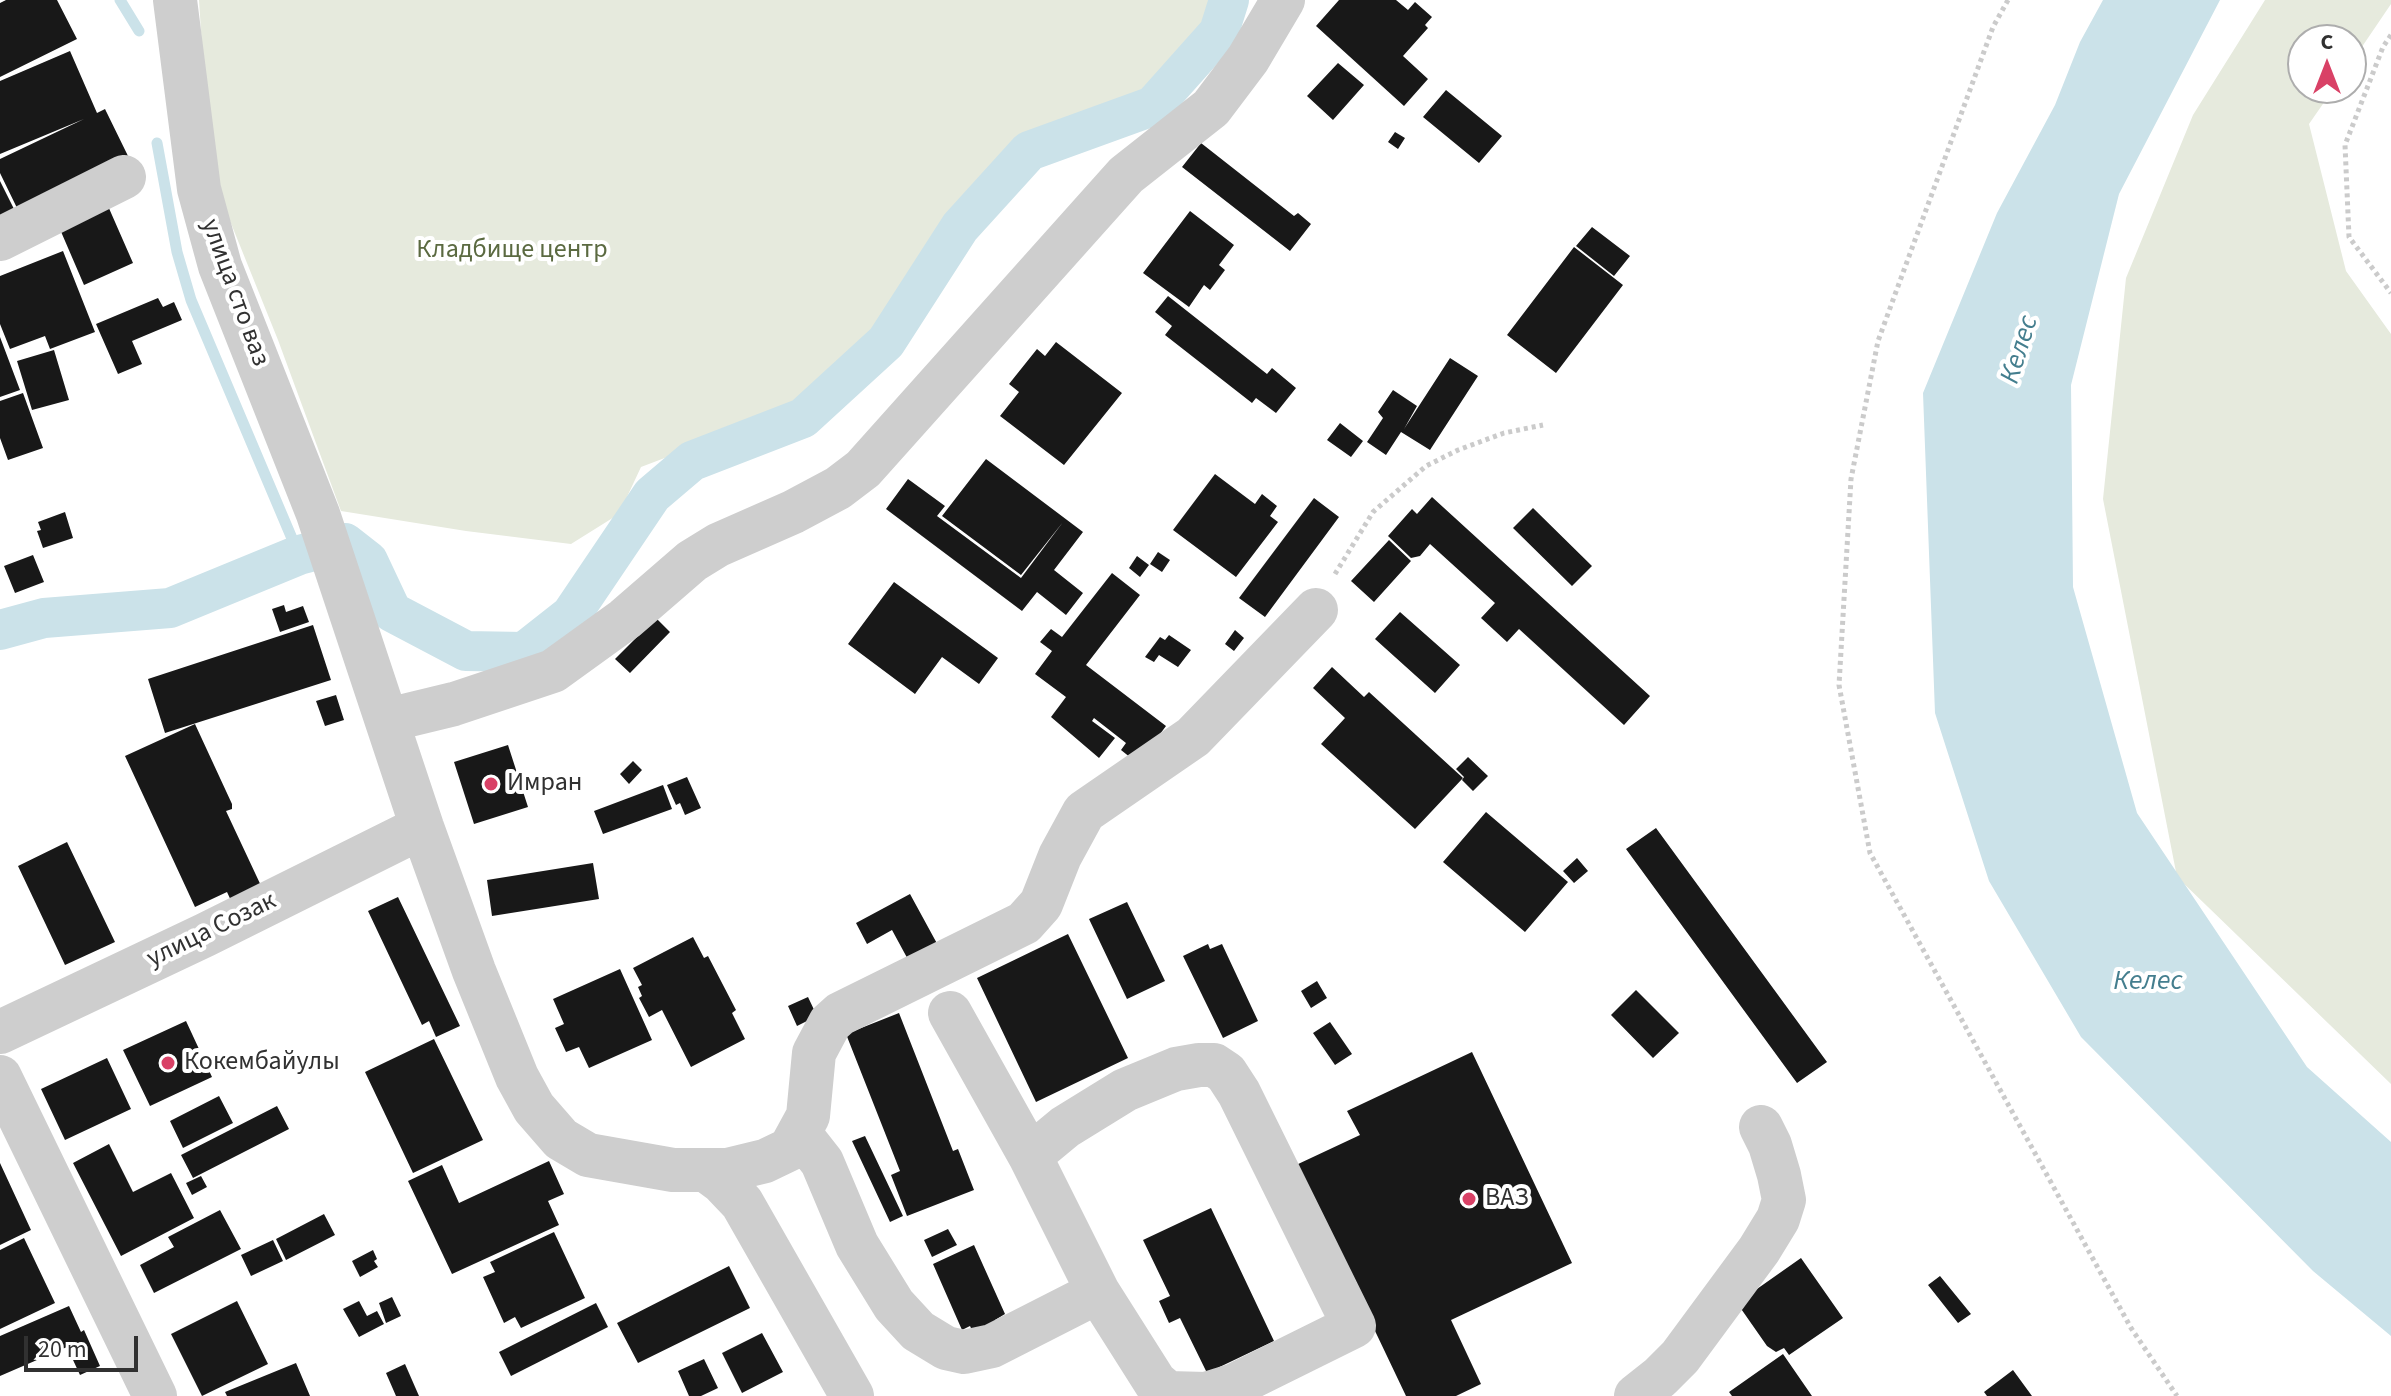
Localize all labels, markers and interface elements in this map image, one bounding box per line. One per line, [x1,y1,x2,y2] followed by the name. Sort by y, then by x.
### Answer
[2287,24,2367,104] north arrow
[2321,26,2333,58] text: С
[193,215,275,371] street label: улица сто ваз
[416,235,608,267] park label: Кладбище центр
[1995,312,2047,388] water label: Келес
[507,768,582,800] place label: Имран
[482,775,500,793] marker: Имран
[142,886,282,976] street label: улица Созак
[2113,966,2183,1000] water label: Келес
[184,1047,340,1079] place label: Кокембайулы
[159,1054,177,1072] marker: Кокембайулы
[1485,1183,1529,1215] place label: ВАЗ
[1460,1190,1478,1208] marker: ВАЗ
[28,1320,142,1370] scale bar
[38,1332,87,1367] text: 20 m

